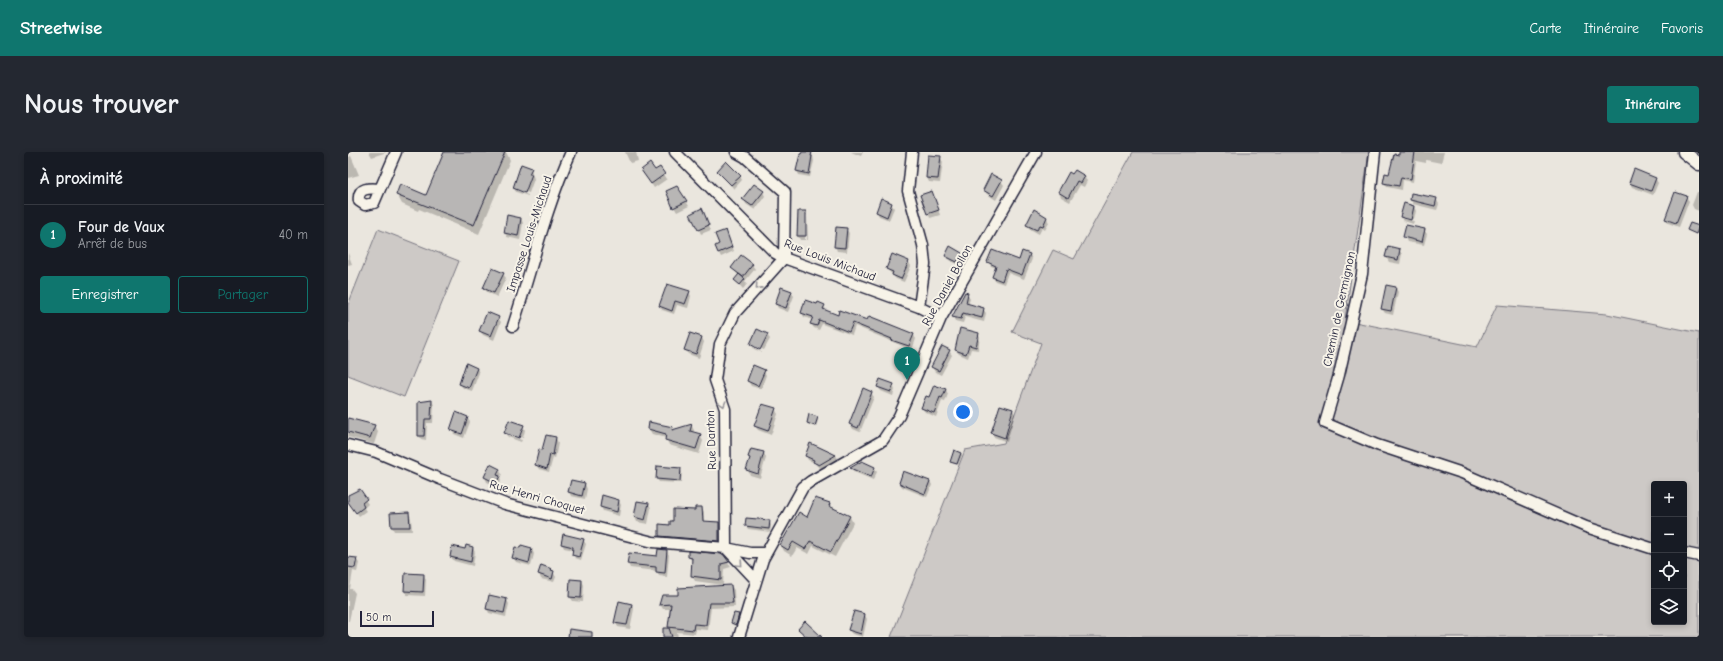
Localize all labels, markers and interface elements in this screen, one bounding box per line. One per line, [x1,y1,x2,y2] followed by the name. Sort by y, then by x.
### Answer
[20,17,102,39] text: Streetwise
[1530,20,1562,37] text: Carte
[1584,20,1639,37] text: Itinéraire
[1661,20,1703,37] text: Favoris
[1607,86,1699,123] button: Itinéraire
[24,88,179,120] text: Nous trouver
[40,169,123,188] text: À proximité
[504,174,554,294] street label: Impasse Louis-Michaud
[78,218,164,236] text: Four de Vaux
[50,227,56,242] text: 1
[279,227,308,242] text: 40 m
[78,236,147,251] text: Arrêt de bus
[782,236,878,284] street label: Rue Louis Michaud
[919,242,975,328] street label: Rue Daniel Bollon
[1320,250,1358,368] street label: Chemin de Germignon
[40,276,170,313] button: Enregistrer
[178,276,308,313] button: Partager
[755,282,762,290] one-way arrow
[894,347,920,380] pin: 1
[718,400,727,407] one-way arrow
[953,402,973,422] your location
[703,410,719,470] street label: Rue Danton
[488,477,587,517] street label: Rue Henri Choquet
[1651,481,1687,625] map controls
[1651,481,1687,517] button: +
[1651,517,1687,553] button: −
[1651,553,1687,589] button: locate
[736,560,743,567] one-way arrow
[1651,589,1687,625] button: layers
[360,609,434,628] scale bar
[366,611,391,624] text: 50 m

